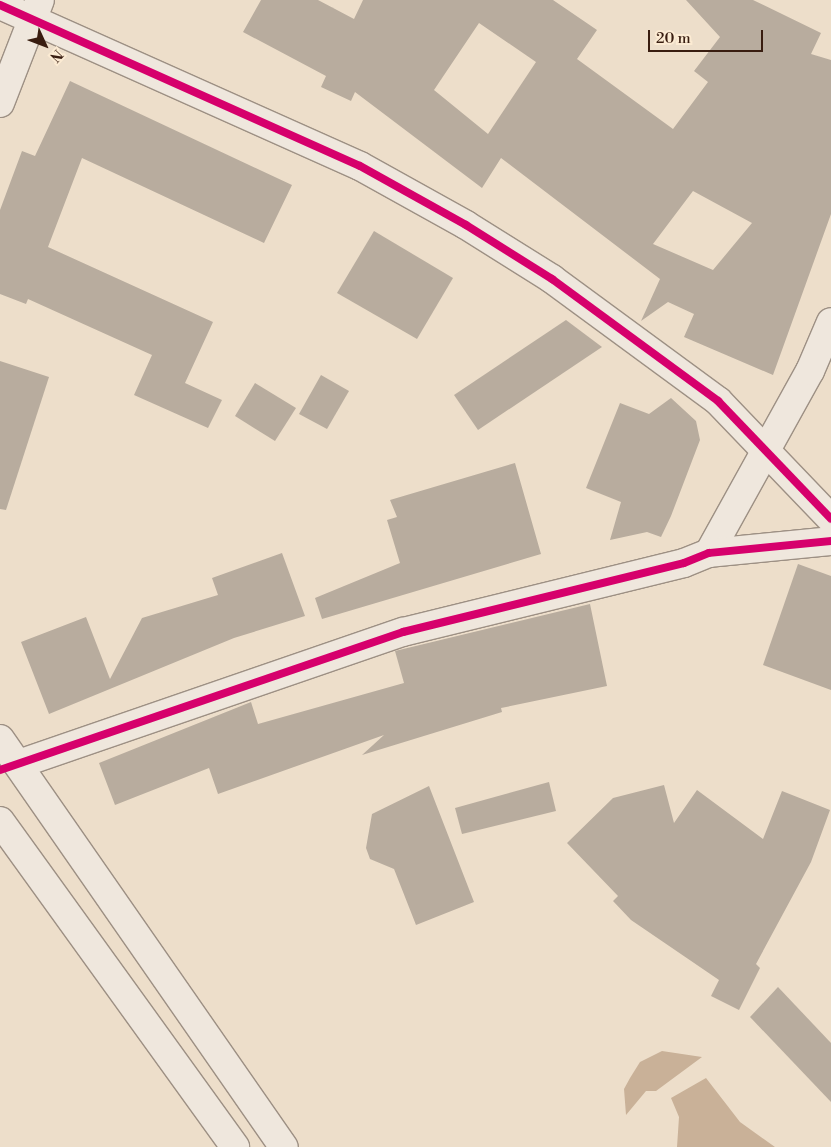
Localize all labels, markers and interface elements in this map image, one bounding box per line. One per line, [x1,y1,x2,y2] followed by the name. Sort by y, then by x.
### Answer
[20,20,70,70] north arrow
[651,20,766,52] scale bar
[656,29,691,48] text: 20 m
[46,45,66,65] text: N

